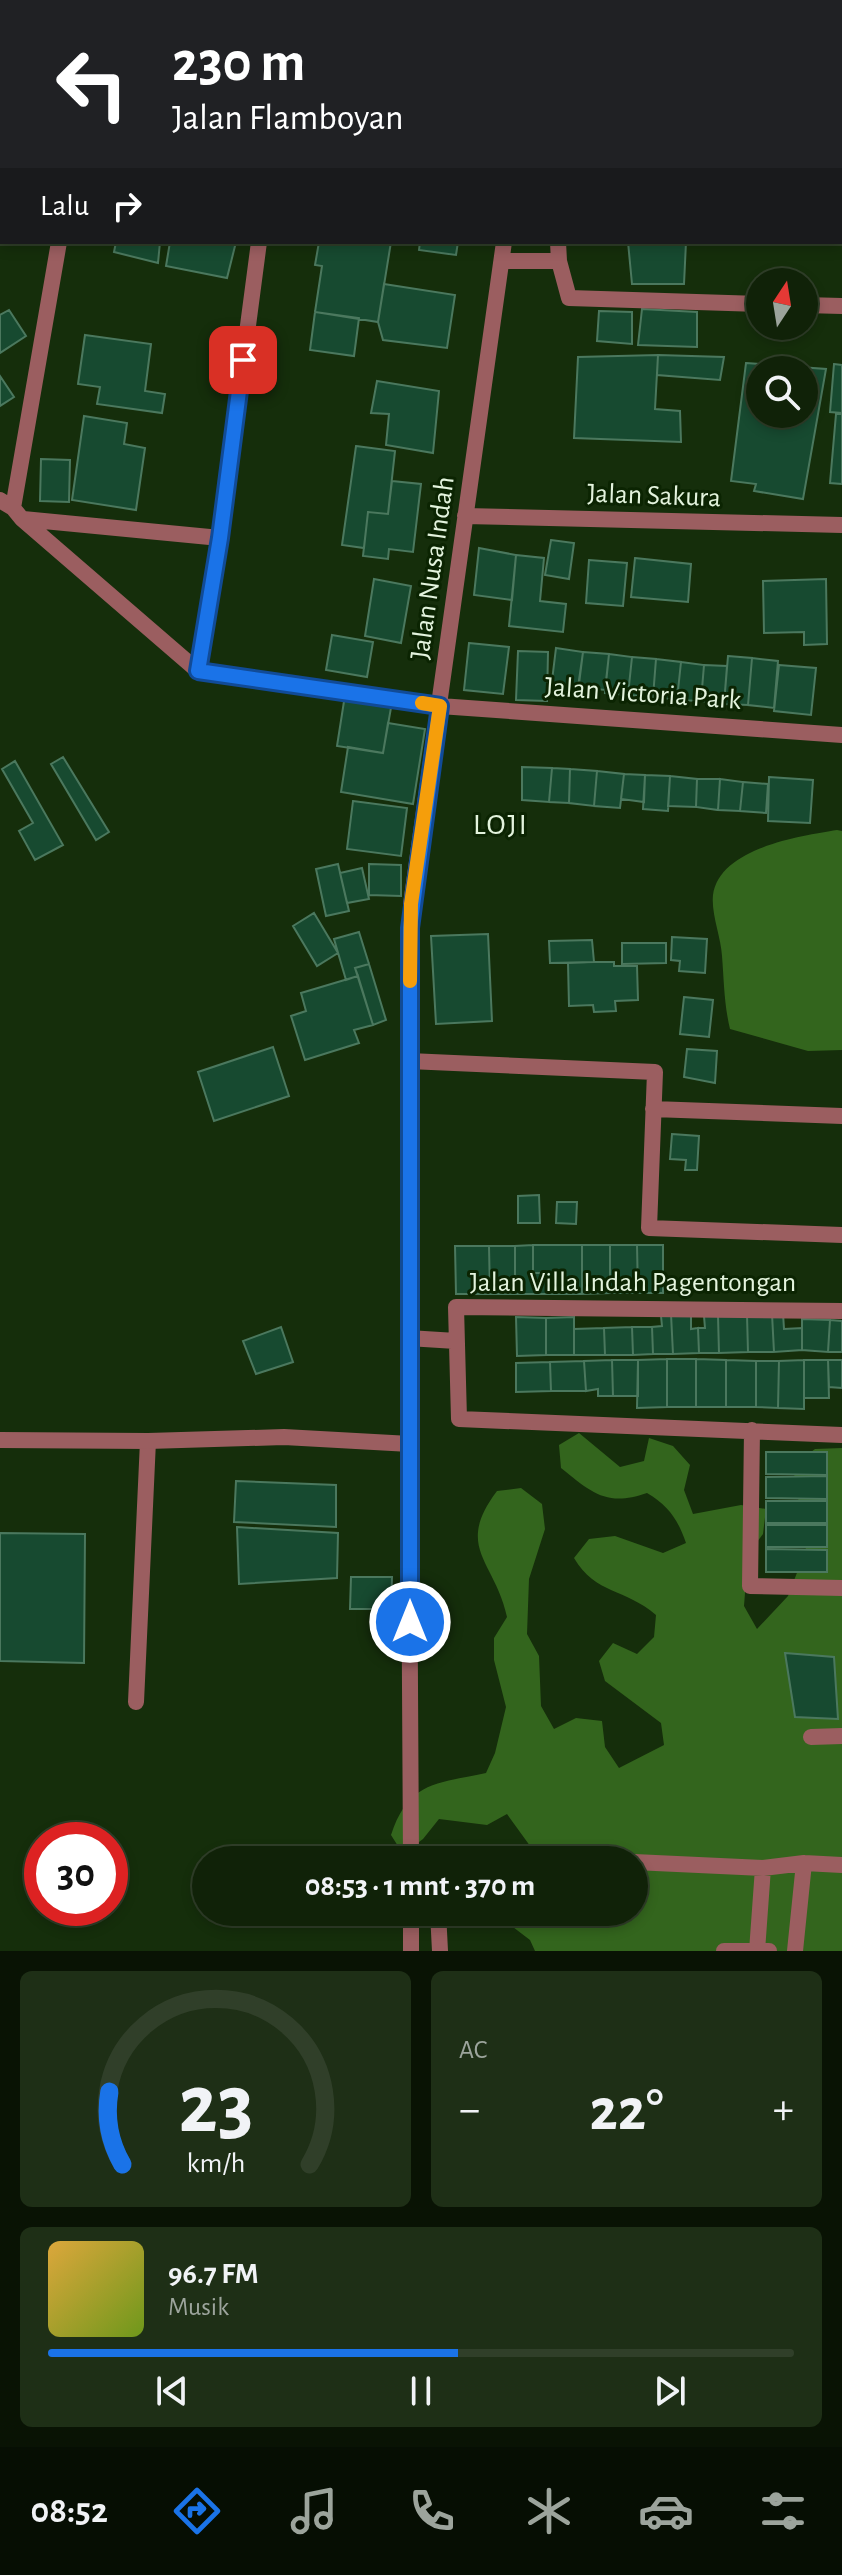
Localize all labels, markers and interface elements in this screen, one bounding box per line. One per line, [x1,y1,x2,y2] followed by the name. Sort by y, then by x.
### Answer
[40,32,144,136] icon: left
[172,35,305,91] text: 230 m
[172,100,404,136] text: Jalan Flamboyan
[105,184,149,228] icon: right
[40,191,89,221] text: Lalu
[746,268,818,340] north arrow
[746,268,818,428] map controls
[209,326,277,394] pin
[221,338,265,382] icon: arrive
[746,356,818,428] button: search
[406,475,460,661] street label: Jalan Nusa Indah
[587,480,721,512] street label: Jalan Sakura
[544,673,742,715] street label: Jalan Victoria Park
[473,810,529,840] district label: LOJI
[470,1269,796,1297] street label: Jalan Villa Indah Pagentongan
[368,1580,452,1664] position arrow
[24,1822,128,1926] speed limit sign: 30
[305,1871,535,1901] text: 08:53 · 1 mnt · 370 m
[459,2037,487,2063] text: AC
[178,2064,253,2148] text: 23
[589,2081,664,2141] text: 22°
[459,2088,480,2132] text: −
[773,2088,794,2132] text: +
[186,2149,245,2178] text: km/h
[168,2259,259,2289] text: 96.7 FM
[168,2294,229,2320] text: Musik
[150,2369,194,2413] icon: previous
[399,2369,443,2413] icon: pause
[648,2369,692,2413] icon: next
[169,2483,225,2539] icon: directions
[286,2483,342,2539] icon: music
[404,2483,460,2539] icon: phone
[521,2483,577,2539] icon: climate
[638,2483,694,2539] icon: car
[755,2483,811,2539] icon: filters
[31,2493,108,2529] text: 08:52

